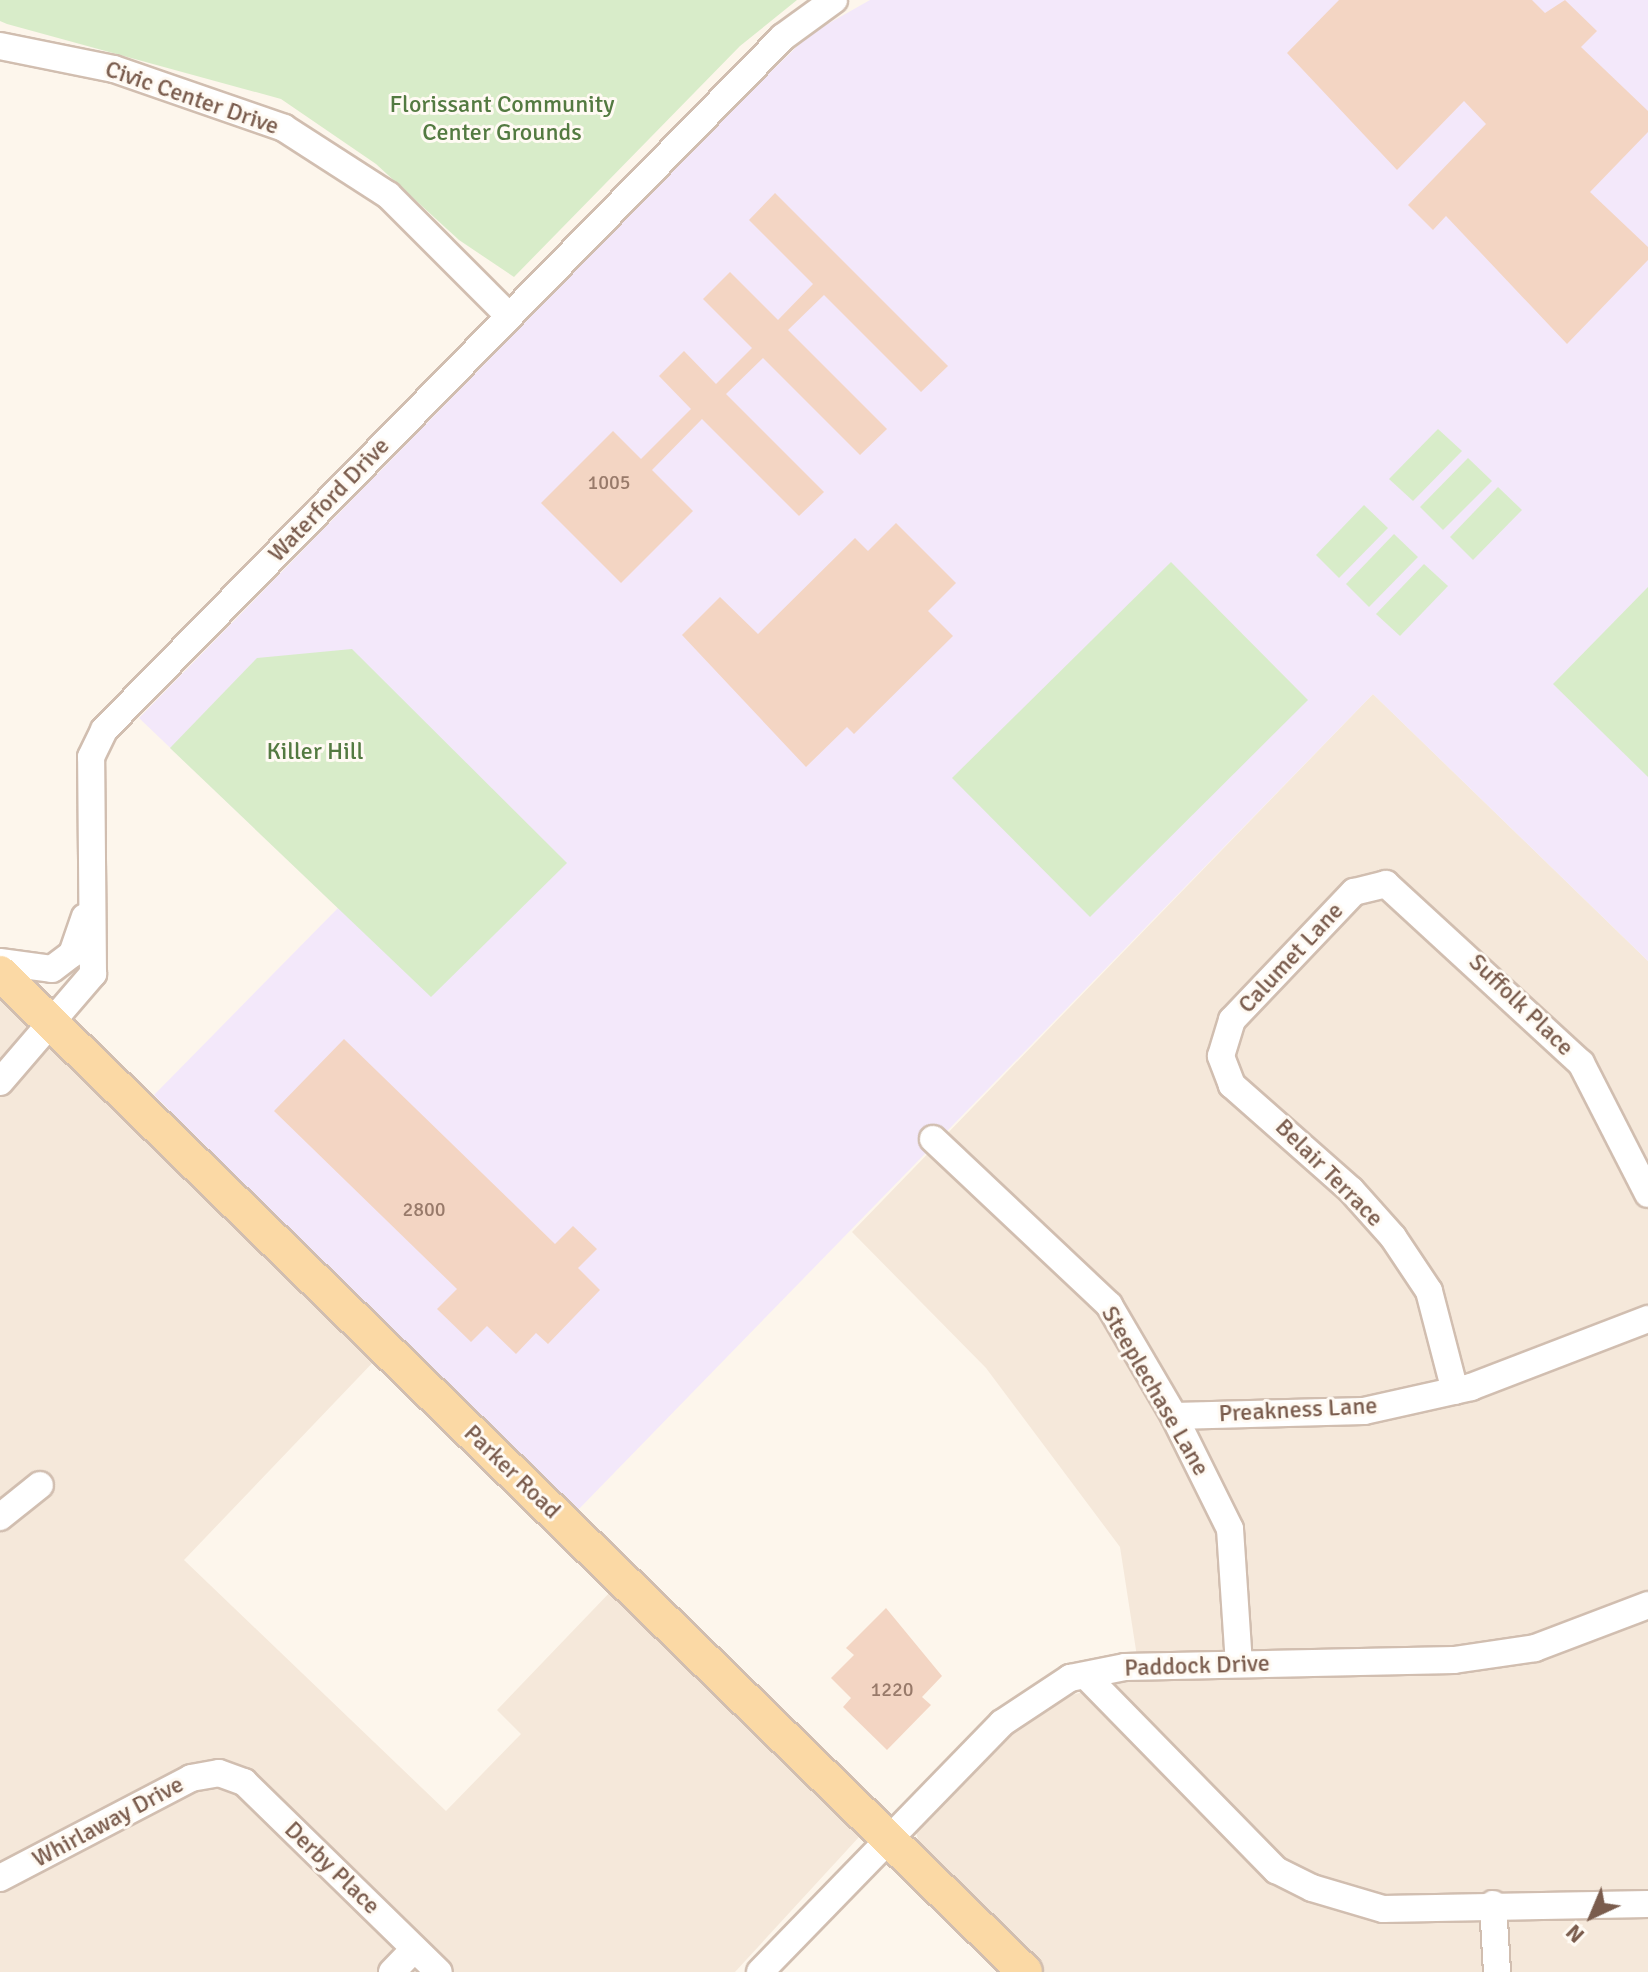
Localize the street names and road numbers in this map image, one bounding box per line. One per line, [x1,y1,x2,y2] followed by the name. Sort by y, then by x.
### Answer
[101,55,283,141] street label: Civic Center Drive
[262,432,396,568] street label: Waterford Drive
[1232,897,1350,1019] street label: Calumet Lane
[1463,948,1579,1062] street label: Suffolk Place
[1269,1113,1389,1233] street label: Belair Terrace
[1095,1301,1215,1481] street label: Steeplechase Lane
[1218,1391,1378,1429] street label: Preakness Lane
[458,1419,566,1525] street label: Parker Road
[1124,1649,1270,1683] street label: Paddock Drive
[28,1770,188,1874] street label: Whirlaway Drive
[278,1815,386,1921] street label: Derby Place

